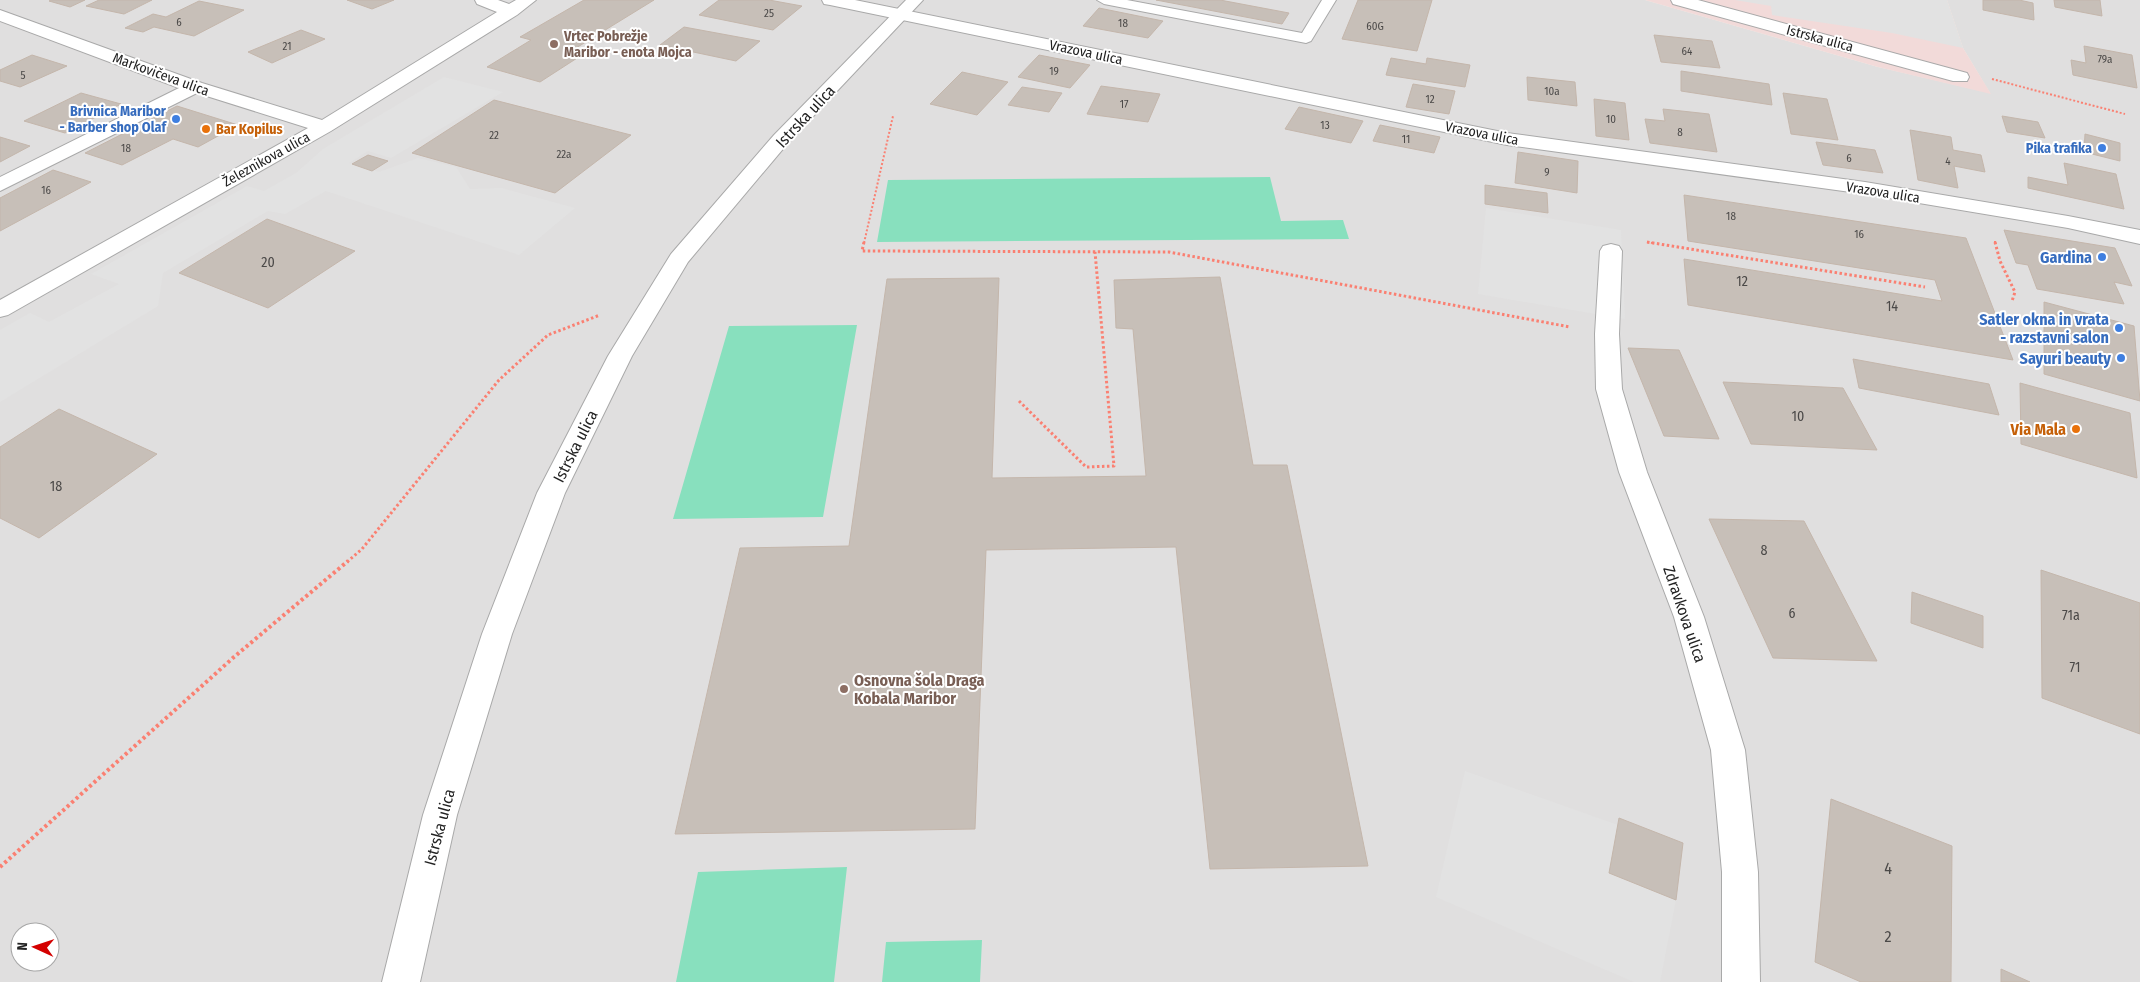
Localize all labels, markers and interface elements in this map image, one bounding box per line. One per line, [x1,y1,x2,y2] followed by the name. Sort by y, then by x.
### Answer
[764,7,774,20] house number: 25
[176,16,182,29] house number: 6
[1118,17,1128,30] house number: 18
[1366,20,1384,33] house number: 60G
[1785,21,1855,56] street label: Istrska ulica
[563,28,692,61] place label: Vrtec Pobrežje Maribor - enota Mojca
[1048,36,1124,69] street label: Vrazova ulica
[548,38,560,50] marker: Vrtec Pobrežje Maribor - enota Mojca
[283,40,291,53] house number: 21
[1682,45,1693,58] house number: 64
[110,49,211,100] street label: Markovičeva ulica
[2098,53,2112,66] house number: 79a
[1049,65,1059,78] house number: 19
[20,69,26,82] house number: 5
[772,81,839,151] street label: Istrska ulica
[1544,85,1560,98] house number: 10a
[1425,93,1435,106] house number: 12
[1120,98,1129,111] house number: 17
[60,103,167,136] place label: Brivnica Maribor - Barber shop Olaf
[170,113,182,125] marker: Brivnica Maribor - Barber shop Olaf
[1606,113,1616,126] house number: 10
[1444,118,1520,149] street label: Vrazova ulica
[1320,119,1330,132] house number: 13
[216,121,283,138] place label: Bar Kopilus
[200,123,212,135] marker: Bar Kopilus
[1677,126,1683,139] house number: 8
[219,127,313,190] street label: Železnikova ulica
[489,129,499,142] house number: 22
[1402,133,1410,146] house number: 11
[2026,140,2092,157] place label: Pika trafika
[121,142,131,155] house number: 18
[2096,142,2108,154] marker: Pika trafika
[556,148,572,161] house number: 22a
[1846,152,1852,165] house number: 6
[1945,155,1951,168] house number: 4
[1544,166,1550,179] house number: 9
[1845,178,1921,207] street label: Vrazova ulica
[41,184,51,197] house number: 16
[1726,210,1736,223] house number: 18
[1854,228,1864,241] house number: 16
[2040,248,2092,267] place label: Gardina
[2096,251,2108,263] marker: Gardina
[261,254,275,271] house number: 20
[1736,273,1748,290] house number: 12
[1886,298,1898,315] house number: 14
[1979,310,2109,347] place label: Satler okna in vrata - razstavni salon
[2113,322,2125,334] marker: Satler okna in vrata - razstavni salon
[2020,349,2111,368] place label: Sayuri beauty
[2115,352,2127,364] marker: Sayuri beauty
[549,407,602,485] street label: Istrska ulica
[1792,408,1804,425] house number: 10
[2010,420,2066,439] place label: Via Mala
[2070,423,2082,435] marker: Via Mala
[50,478,62,495] house number: 18
[1761,542,1768,559] house number: 8
[1659,563,1710,665] street label: Zdravkova ulica
[1789,605,1796,622] house number: 6
[2062,607,2080,624] house number: 71a
[2070,659,2080,676] house number: 71
[854,671,984,708] place label: Osnovna šola Draga Kobala Maribor
[838,683,850,695] marker: Osnovna šola Draga Kobala Maribor
[420,787,459,867] street label: Istrska ulica
[1884,859,1892,878] house number: 4
[10,922,60,972] north arrow
[1884,927,1892,946] house number: 2
[14,942,31,951] text: N

